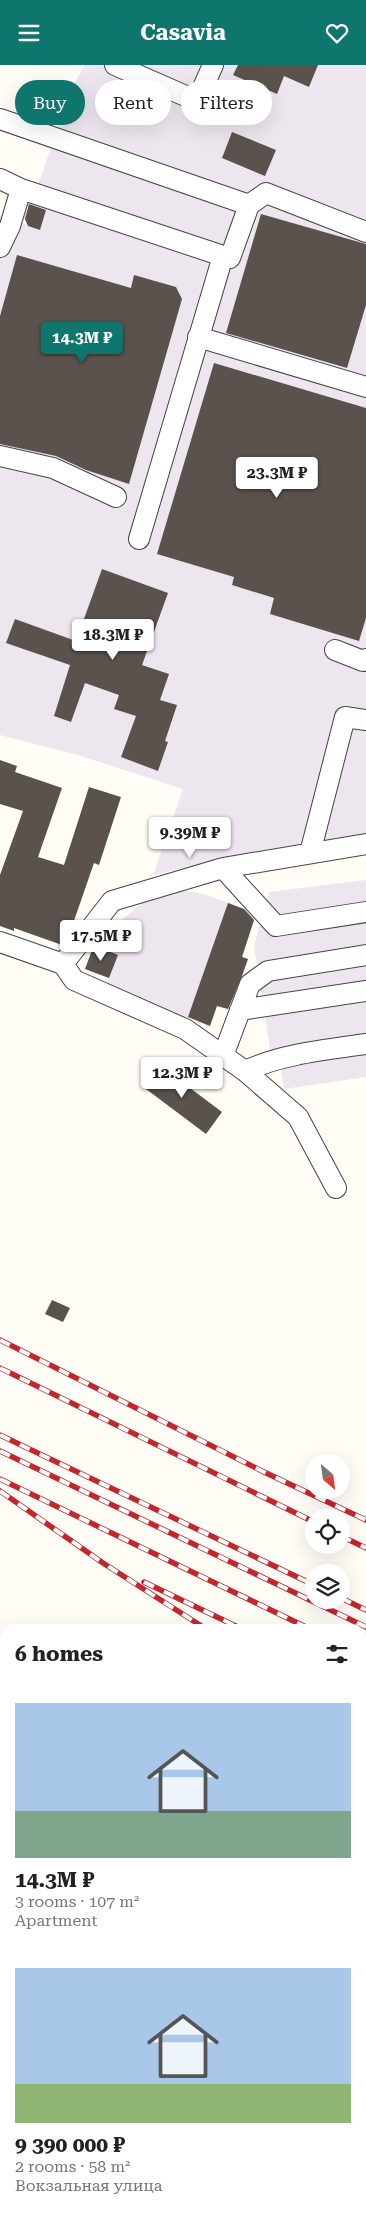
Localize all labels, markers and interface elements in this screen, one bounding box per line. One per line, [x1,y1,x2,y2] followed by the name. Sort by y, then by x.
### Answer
[15,19,43,47] icon: menu
[323,19,351,47] icon: heart
[140,20,226,45] text: Casavia
[15,80,85,125] chip: Buy
[95,80,171,125] chip: Rent
[181,80,272,125] chip: Filters
[36,321,128,364] pin: 14.3M ₽
[52,328,112,347] text: 14.3M ₽
[231,457,323,499] pin: 23.3M ₽
[247,463,307,482] text: 23.3M ₽
[67,619,159,661] pin: 18.3M ₽
[83,625,143,644] text: 18.3M ₽
[144,817,236,859] pin: 9.39M ₽
[160,823,220,842] text: 9.39M ₽
[55,919,147,962] pin: 17.5M ₽
[71,926,131,945] text: 17.5M ₽
[136,1057,228,1099] pin: 12.3M ₽
[152,1063,212,1082] text: 12.3M ₽
[305,1454,350,1499] north arrow
[305,1454,350,1609] map controls
[305,1509,350,1554] button: locate
[305,1564,350,1609] button: layers
[323,1640,351,1668] icon: filters
[15,1642,103,1666] text: 6 homes
[138,1736,228,1826] icon: home
[15,1868,94,1892] text: 14.3M ₽
[15,1892,139,1911] text: 3 rooms · 107 m²
[15,1911,98,1930] text: Apartment
[138,2001,228,2091] icon: home
[15,2133,125,2157] text: 9 390 000 ₽
[15,2157,130,2176] text: 2 rooms · 58 m²
[15,2176,162,2195] text: Вокзальная улица

